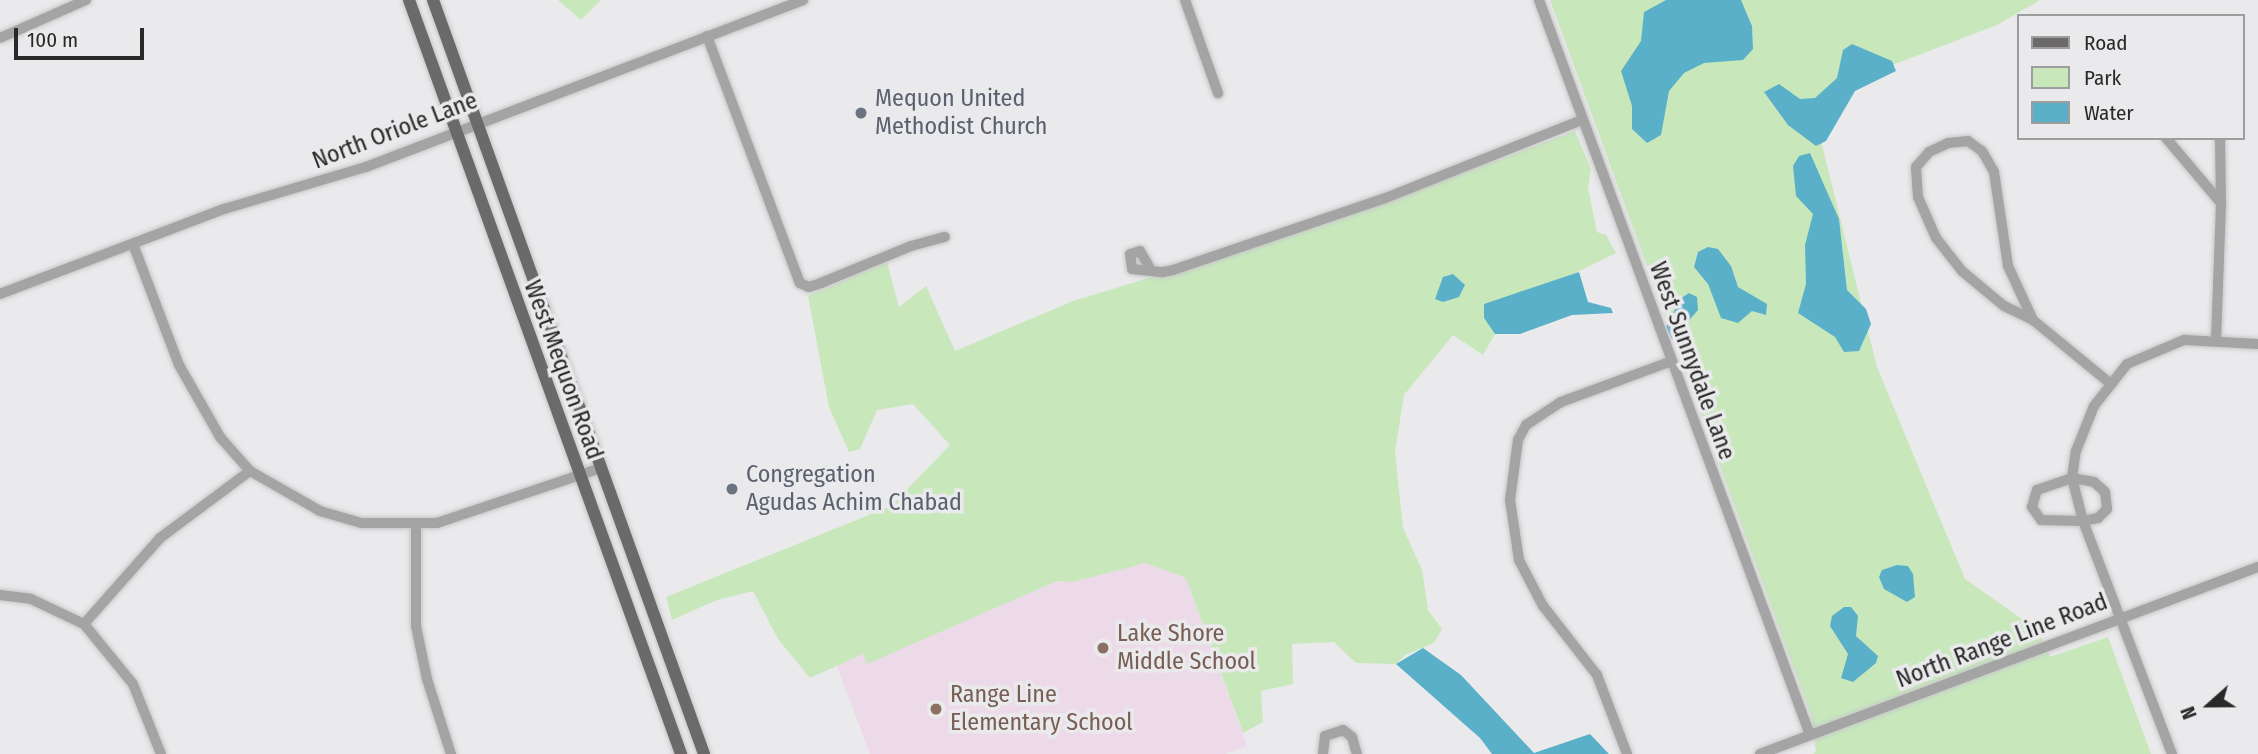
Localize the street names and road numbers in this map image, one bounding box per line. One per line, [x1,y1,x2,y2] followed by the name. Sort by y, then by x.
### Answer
[308,86,482,176] street label: North Oriole Lane
[1643,258,1741,464] street label: West Sunnydale Lane
[517,277,609,463] street label: West Mequon Road
[1892,587,2112,695] street label: North Range Line Road

